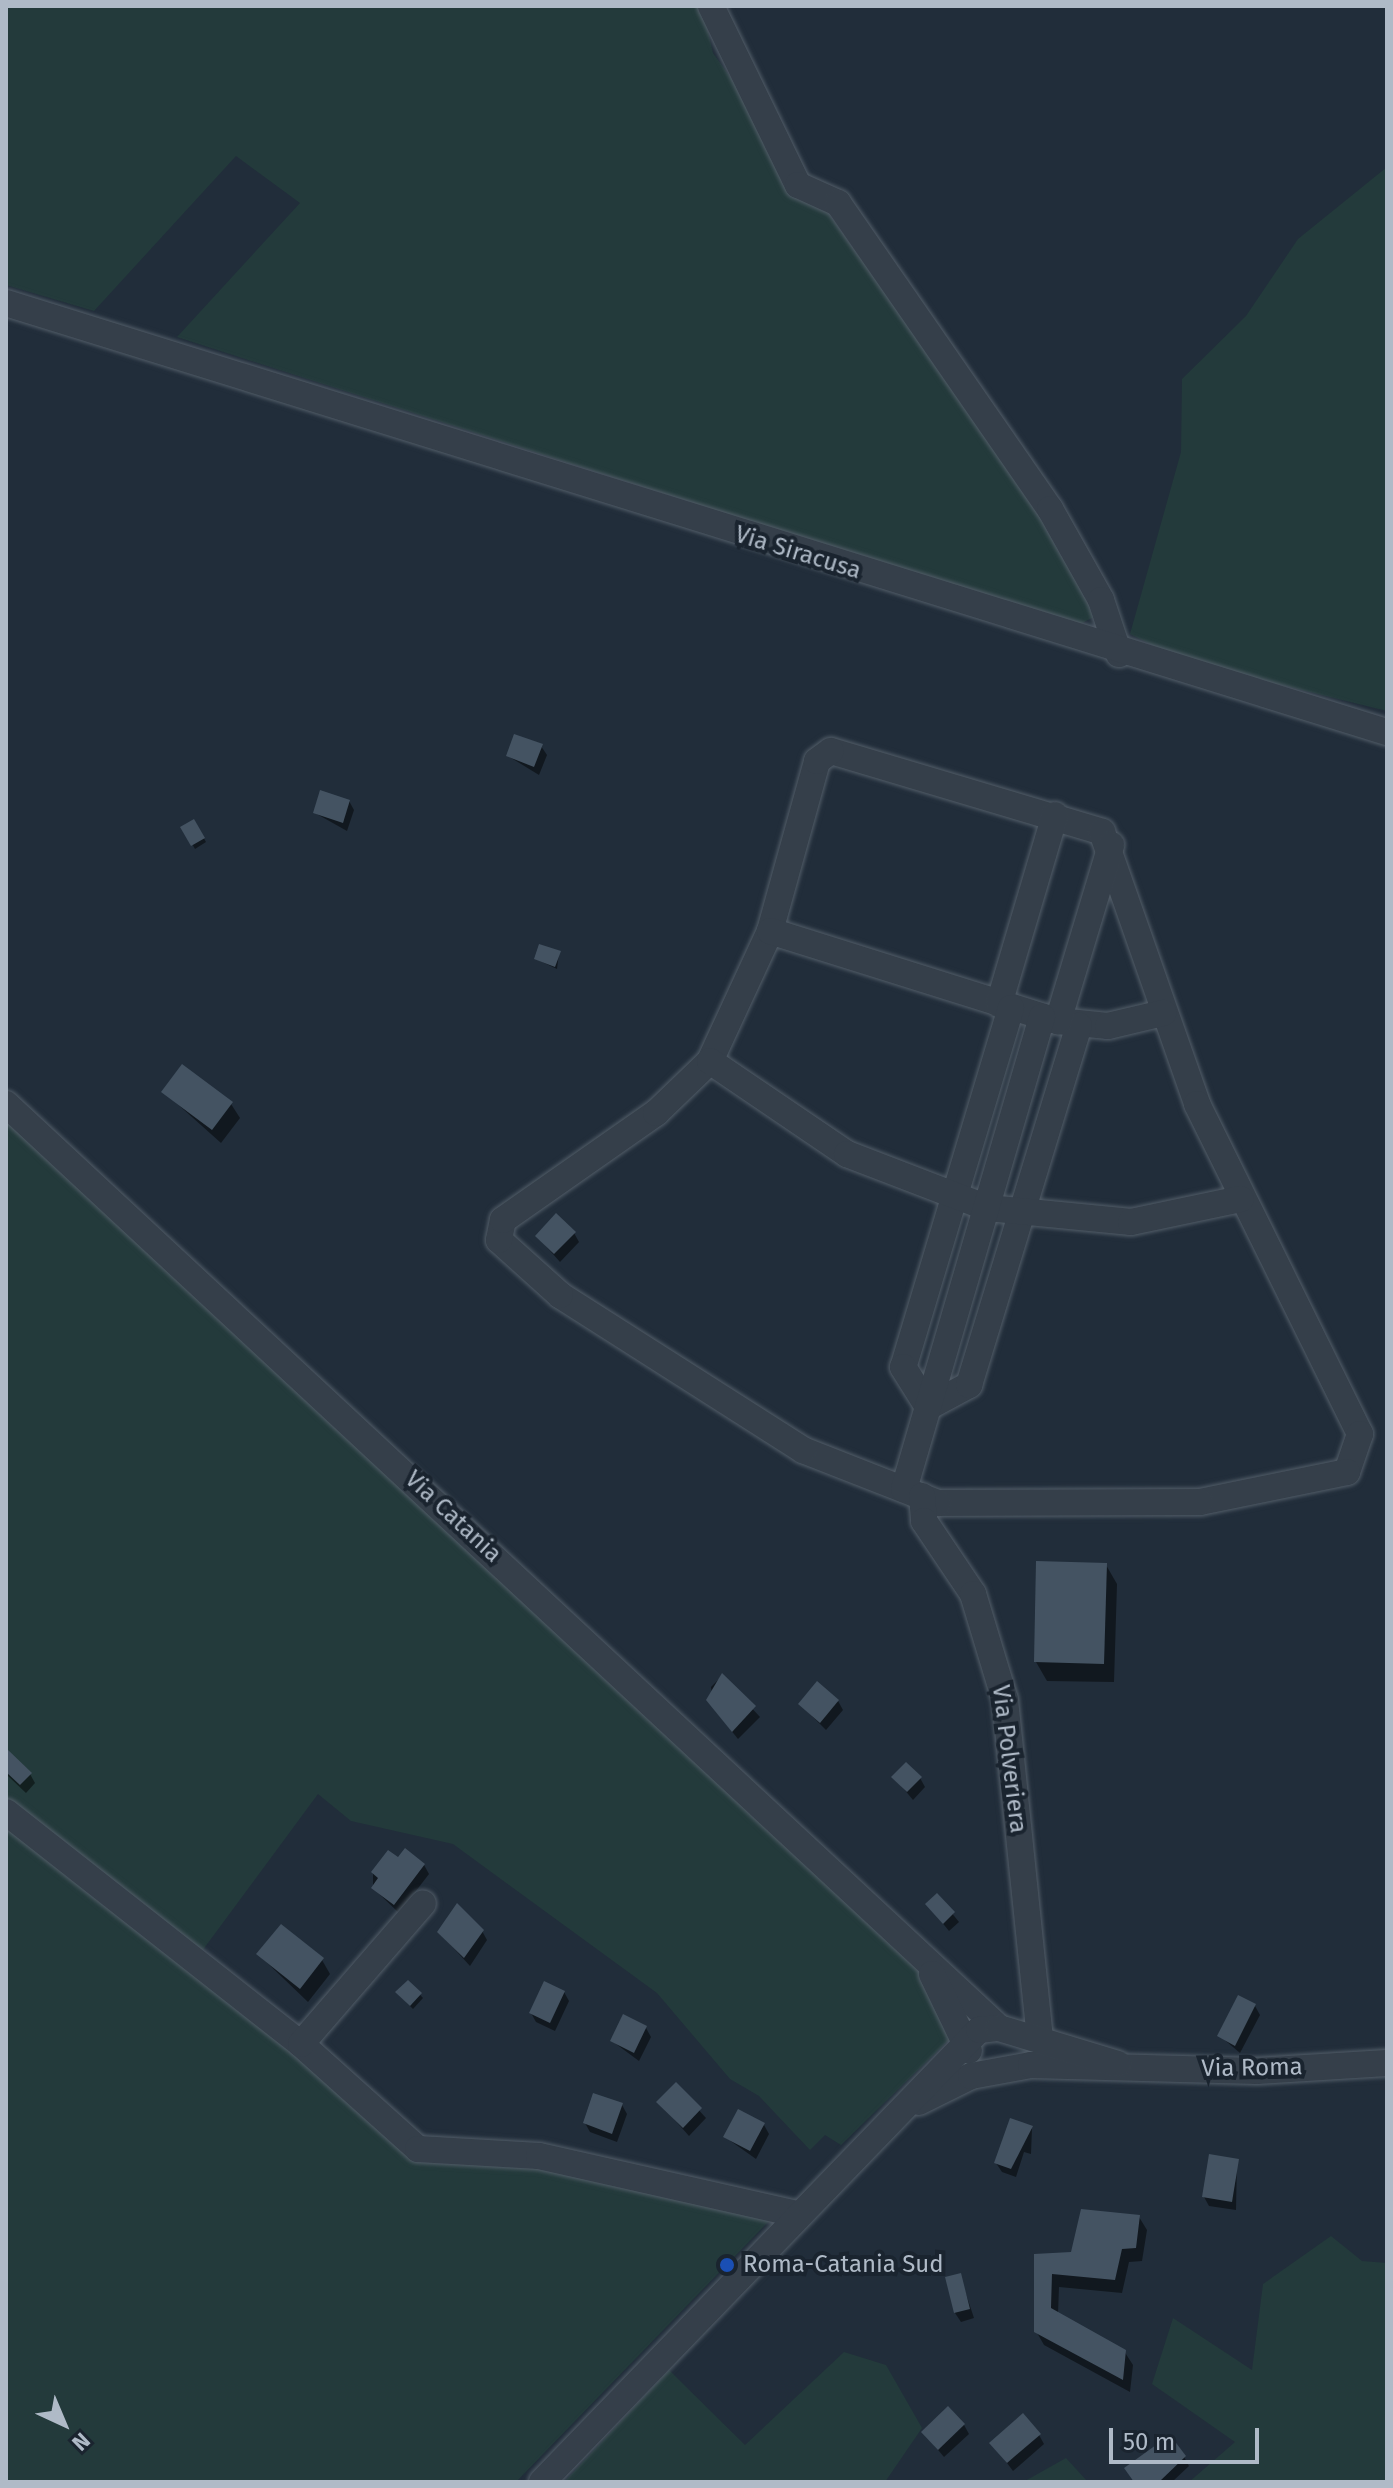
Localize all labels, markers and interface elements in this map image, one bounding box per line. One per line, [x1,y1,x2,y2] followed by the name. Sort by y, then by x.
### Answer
[732,520,864,586] street label: Via Siracusa
[399,1465,507,1569] street label: Via Catania
[986,1683,1032,1835] street label: Via Polveriera
[1201,2053,1303,2083] street label: Via Roma
[743,2251,944,2279] place label: Roma-Catania Sud
[718,2256,736,2274] marker: Roma-Catania Sud
[24,2384,104,2464] north arrow
[1113,2412,1263,2462] scale bar
[66,2427,96,2456] text: N
[1123,2428,1175,2456] text: 50 m

